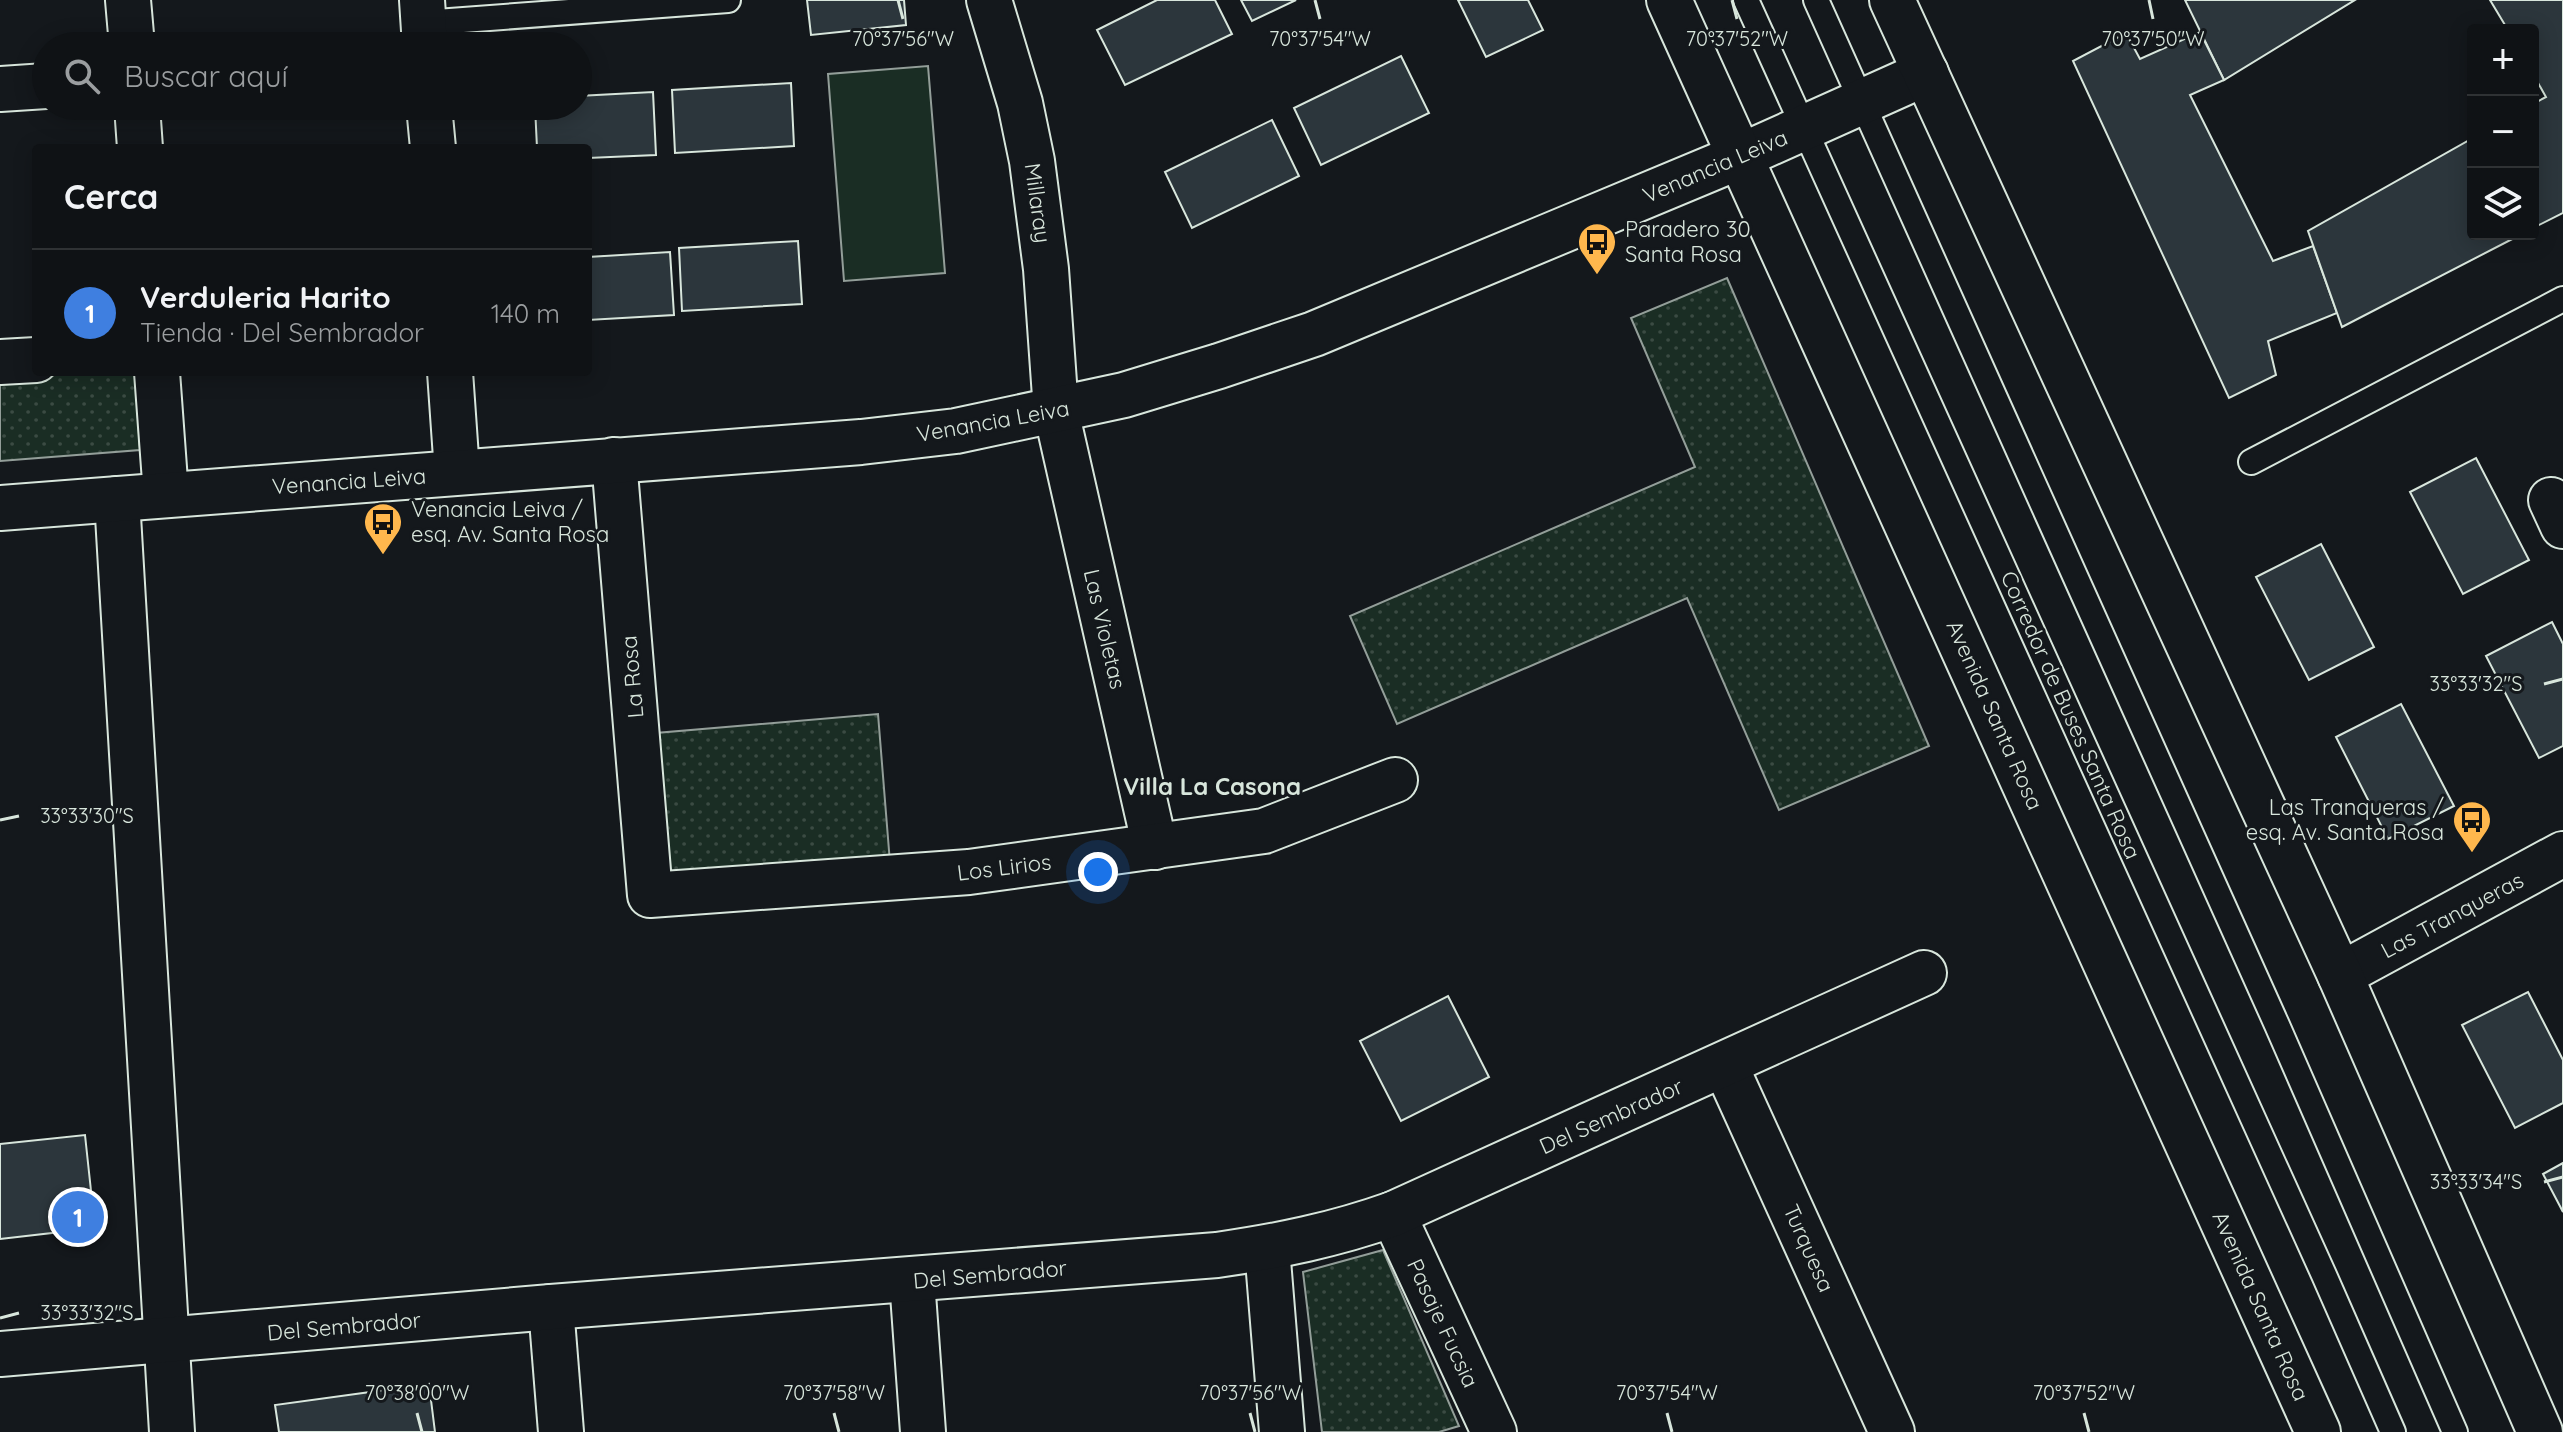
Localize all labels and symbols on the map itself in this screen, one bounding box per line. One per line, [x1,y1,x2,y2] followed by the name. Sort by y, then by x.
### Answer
[852,26,954,51] text: 70°37'56"W
[1269,26,1371,51] text: 70°37'54"W
[1686,26,1788,51] text: 70°37'52"W
[2101,26,2205,51] text: 70°37'50"W
[1638,123,1792,209] street label: Venancia Leiva
[1019,161,1057,245] street label: Millaray
[1625,215,1751,268] place label: Paradero 30 Santa Rosa
[1576,221,1618,276] bus stop icon: Paradero 30 Santa Rosa
[914,394,1072,448] street label: Venancia Leiva
[271,462,427,500] street label: Venancia Leiva
[411,495,609,548] place label: Venancia Leiva / esq. Av. Santa Rosa
[362,501,404,556] bus stop icon: Venancia Leiva / esq. Av. Santa Rosa
[1078,566,1132,692] street label: Las Violetas
[1995,567,2147,863] street label: Corredor de Buses Santa Rosa
[1941,616,2049,814] street label: Avenida Santa Rosa
[614,635,650,719] street label: La Rosa
[2430,671,2522,696] text: 33°33'32"S
[1123,771,1301,801] district label: Villa La Casona
[2246,793,2445,846] place label: Las Tranqueras / esq. Av. Santa Rosa
[2451,799,2493,854] bus stop icon: Las Tranqueras / esq. Av. Santa Rosa
[40,803,134,828] text: 33°33'30"S
[955,847,1053,887] street label: Los Lirios
[1078,852,1118,892] your location
[2376,866,2528,964] street label: Las Tranqueras
[1535,1072,1688,1160] street label: Del Sembrador
[2430,1169,2522,1194] text: 33°33'34"S
[52,1187,104,1247] pin: 1
[1777,1200,1841,1296] street label: Turquesa
[2207,1207,2315,1405] street label: Avenida Santa Rosa
[912,1253,1069,1295] street label: Del Sembrador
[1401,1254,1485,1392] street label: Pasaje Fucsia
[41,1300,133,1325] text: 33°33'32"S
[266,1305,423,1347] street label: Del Sembrador
[365,1380,469,1405] text: 70°38'00"W
[783,1380,885,1405] text: 70°37'58"W
[1199,1380,1301,1405] text: 70°37'56"W
[1616,1380,1718,1405] text: 70°37'54"W
[2033,1380,2135,1405] text: 70°37'52"W

